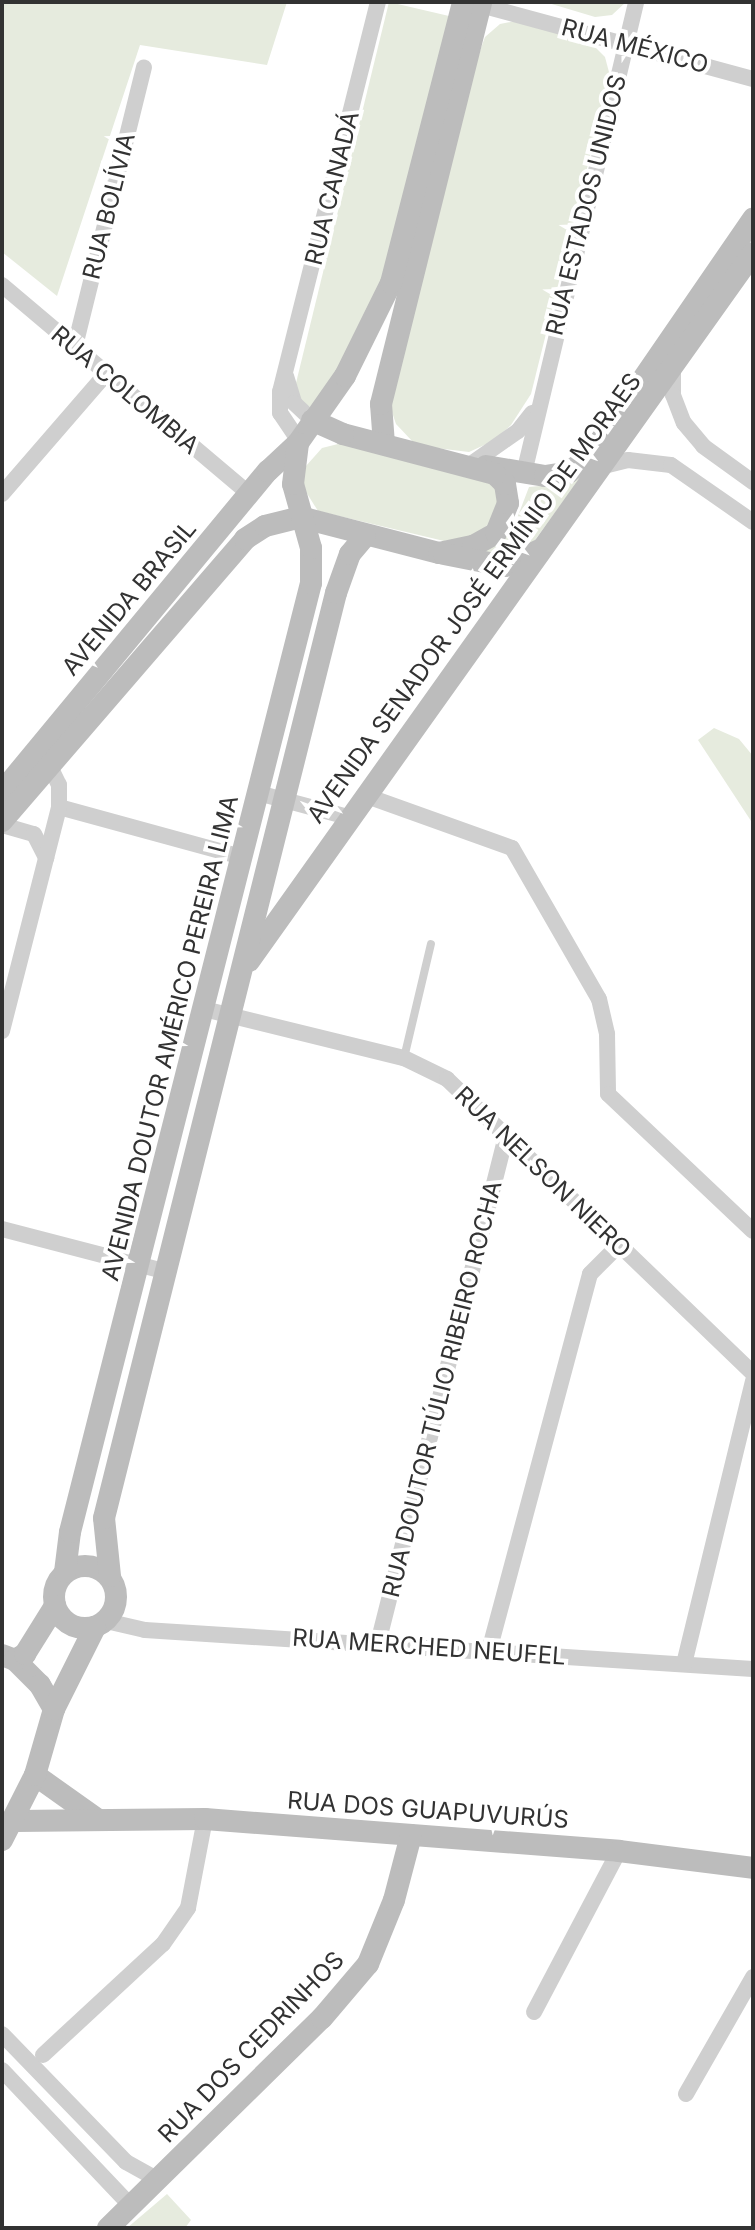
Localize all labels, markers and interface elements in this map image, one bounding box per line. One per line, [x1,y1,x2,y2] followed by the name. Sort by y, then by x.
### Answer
[558,13,712,79] street label: RUA MÉXICO
[540,72,632,338] street label: RUA ESTADOS UNIDOS
[299,108,365,268] street label: RUA CANADÁ
[77,130,141,282] street label: RUA BOLÍVIA
[45,320,205,460] street label: RUA COLOMBIA
[301,367,647,829] street label: AVENIDA SENADOR JOSÉ ERMÍNIO DE MORAES
[56,515,202,681] street label: AVENIDA BRASIL
[96,792,244,1284] street label: AVENIDA DOUTOR AMÉRICO PEREIRA LIMA
[449,1081,637,1263] street label: RUA NELSON NIERO
[376,1178,508,1600] street label: RUA DOUTOR TÚLIO RIBEIRO ROCHA
[291,1623,567,1671] street label: RUA MERCHED NEUFEL
[286,1786,570,1834] street label: RUA DOS GUAPUVURÚS
[152,1945,350,2149] street label: RUA DOS CEDRINHOS

